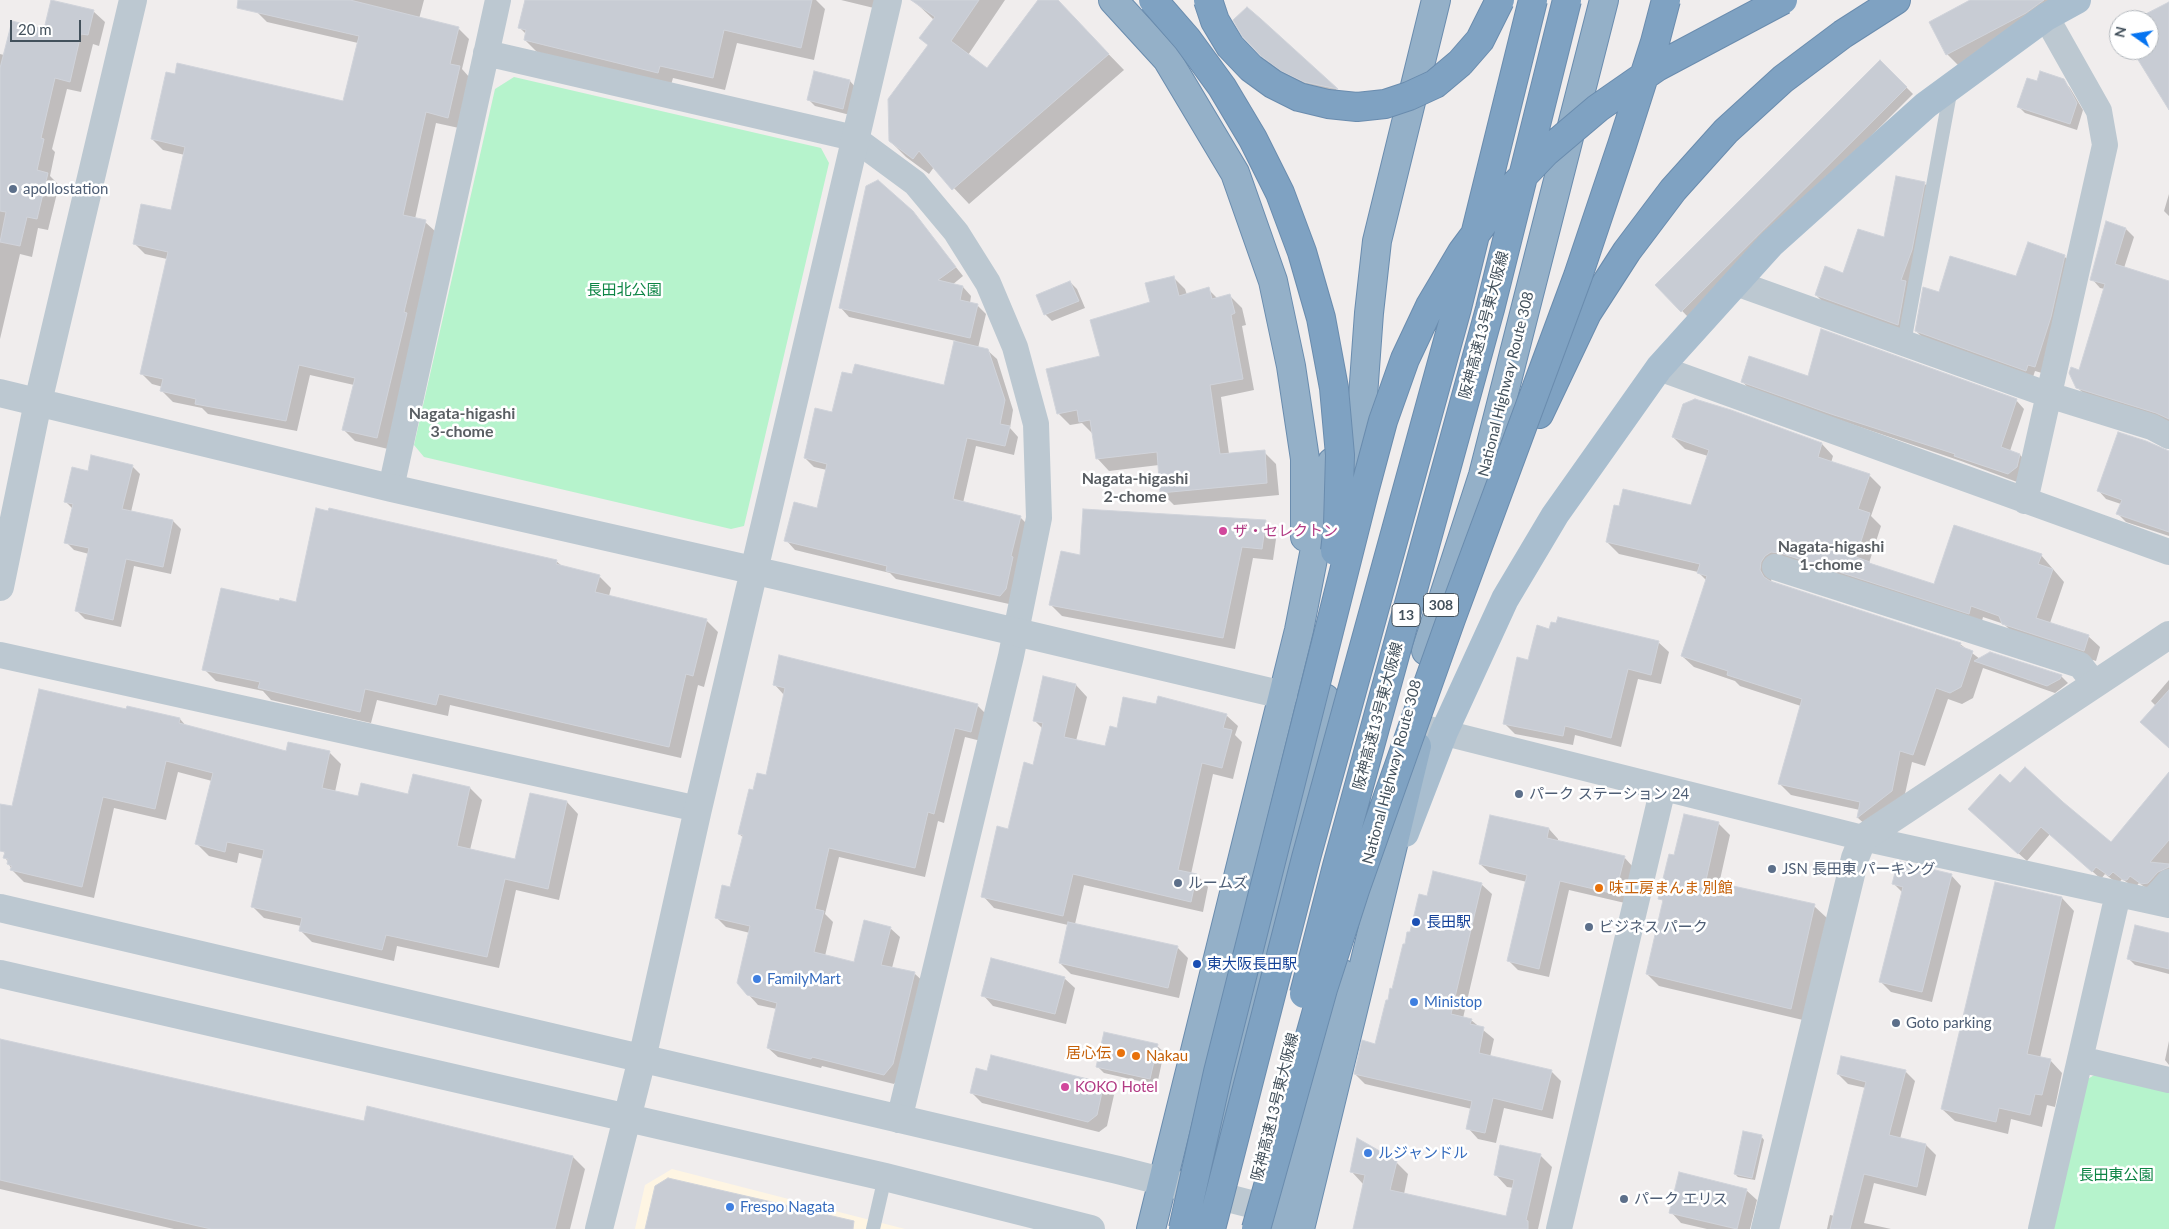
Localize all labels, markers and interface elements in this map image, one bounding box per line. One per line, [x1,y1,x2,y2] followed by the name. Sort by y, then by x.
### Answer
[12,10,84,42] scale bar
[2109,10,2159,60] north arrow
[18,20,52,38] text: 20 m
[2110,25,2129,39] text: N
[23,180,108,198] place label: apollostation
[7,183,19,195] marker: apollostation
[1456,249,1512,401] street label: 阪神高速13号東大阪線
[587,281,661,299] park label: 長田北公園
[1474,290,1538,478] street label: National Highway Route 308
[409,404,515,442] district label: Nagata-higashi 3-chome
[1082,469,1188,507] district label: Nagata-higashi 2-chome
[1233,522,1338,540] place label: ザ・セレクトン
[1217,525,1229,537] marker: ザ・セレクトン
[1778,537,1884,575] district label: Nagata-higashi 1-chome
[1424,594,1458,616] road number: 308
[1392,604,1420,626] road number: 13
[1350,640,1406,792] street label: 阪神高速13号東大阪線
[1359,678,1425,866] street label: National Highway Route 308
[1529,785,1689,803] place label: パーク ステーション 24
[1513,788,1525,800] marker: パーク ステーション 24
[1782,860,1936,878] place label: JSN 長田東 パーキング
[1766,863,1778,875] marker: JSN 長田東 パーキング
[1188,874,1248,892] place label: ルームズ
[1172,877,1184,889] marker: ルームズ
[1609,879,1733,897] place label: 味工房まんま 別館
[1593,882,1605,894] marker: 味工房まんま 別館
[1426,913,1471,931] place label: 長田駅
[1410,916,1422,928] marker: 長田駅
[1599,918,1708,936] place label: ビジネス パーク
[1583,921,1595,933] marker: ビジネス パーク
[1207,955,1297,973] place label: 東大阪長田駅
[1191,958,1203,970] marker: 東大阪長田駅
[767,970,841,988] place label: FamilyMart
[751,973,763,985] marker: FamilyMart
[1424,993,1482,1011] place label: Ministop
[1408,996,1420,1008] marker: Ministop
[1906,1014,1992,1032] place label: Goto parking
[1890,1017,1902,1029] marker: Goto parking
[1248,1031,1302,1183] street label: 阪神高速13号東大阪線
[1066,1044,1111,1062] place label: 居心伝
[1115,1047,1127,1059] marker: 居心伝
[1146,1047,1188,1065] place label: Nakau
[1130,1050,1142,1062] marker: Nakau
[1075,1078,1158,1096] place label: KOKO Hotel
[1059,1081,1071,1093] marker: KOKO Hotel
[1378,1144,1468,1162] place label: ルジャンドル
[1362,1147,1374,1159] marker: ルジャンドル
[2079,1166,2153,1184] park label: 長田東公園
[1634,1190,1728,1208] place label: パーク エリス
[1618,1193,1630,1205] marker: パーク エリス
[740,1198,835,1216] place label: Frespo Nagata
[724,1201,736,1213] marker: Frespo Nagata

